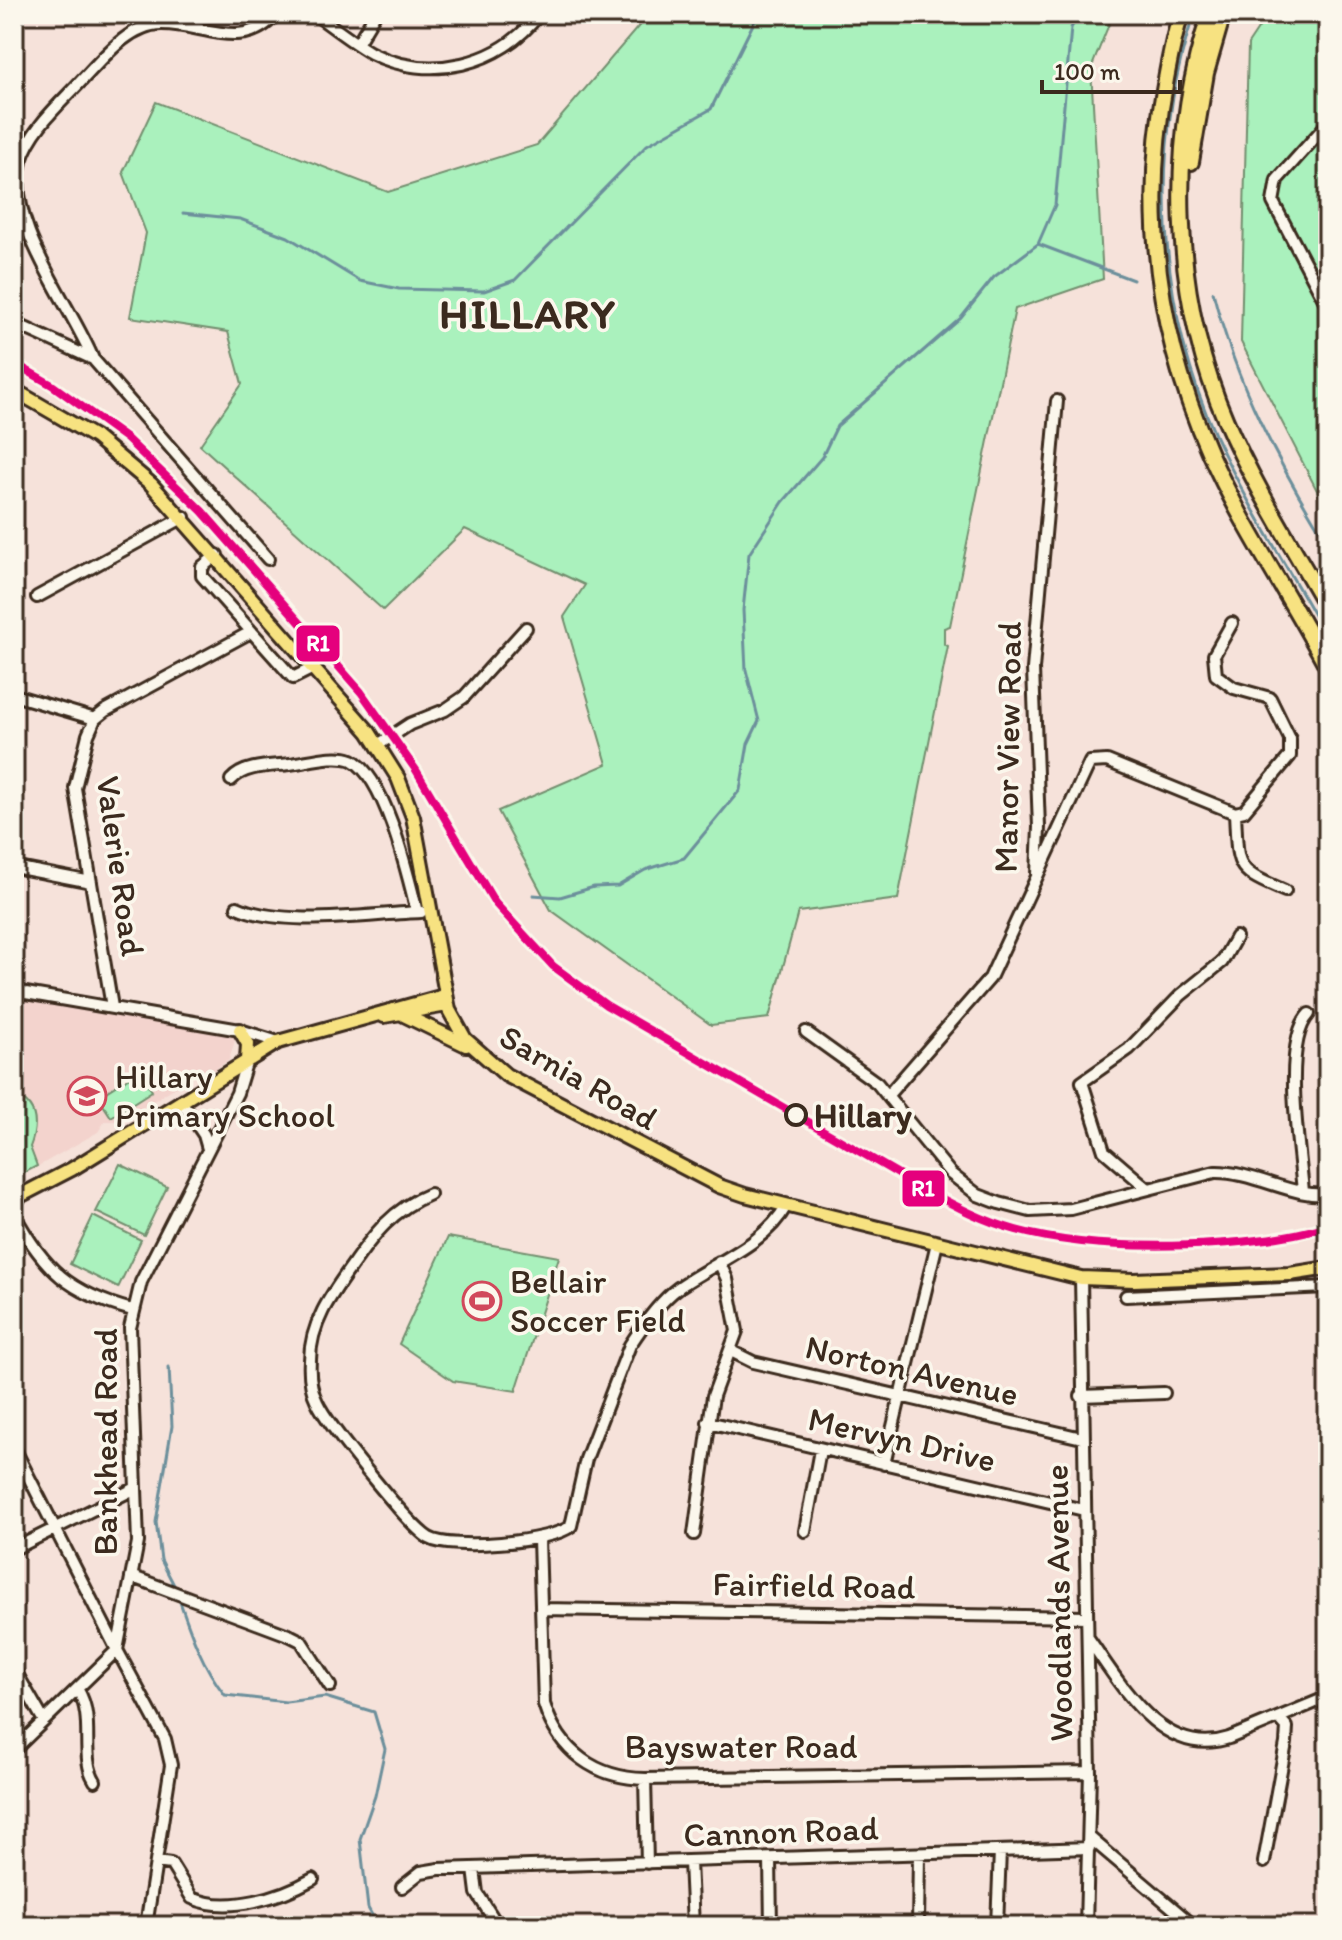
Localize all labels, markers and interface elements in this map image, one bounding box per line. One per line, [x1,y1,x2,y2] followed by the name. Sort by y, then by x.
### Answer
[1042,44,1180,94] scale bar
[1054,57,1120,86] text: 100 m
[439,288,617,339] district label: HILLARY
[985,621,1030,873] street label: Manor View Road
[295,624,341,663] line badge: R1
[306,630,331,657] text: R1
[88,773,153,959] street label: Valerie Road
[492,1016,665,1139] street label: Sarnia Road
[115,1056,335,1136] place label: Hillary Primary School
[66,1075,108,1117] school or university icon: Hillary Primary School
[814,1095,913,1136] place label: Hillary
[785,1104,807,1126] marker: Hillary
[901,1169,946,1208] line badge: R1
[911,1175,936,1202] text: R1
[510,1261,685,1341] place label: Bellair Soccer Field
[461,1280,503,1322] sports icon: Bellair Soccer Field
[801,1326,1022,1415] street label: Norton Avenue
[85,1328,126,1556] street label: Bankhead Road
[804,1398,1000,1481] street label: Mervyn Drive
[1036,1464,1081,1742] street label: Woodlands Avenue
[712,1563,916,1608] street label: Fairfield Road
[625,1726,858,1767] street label: Bayswater Road
[683,1808,880,1855] street label: Cannon Road

